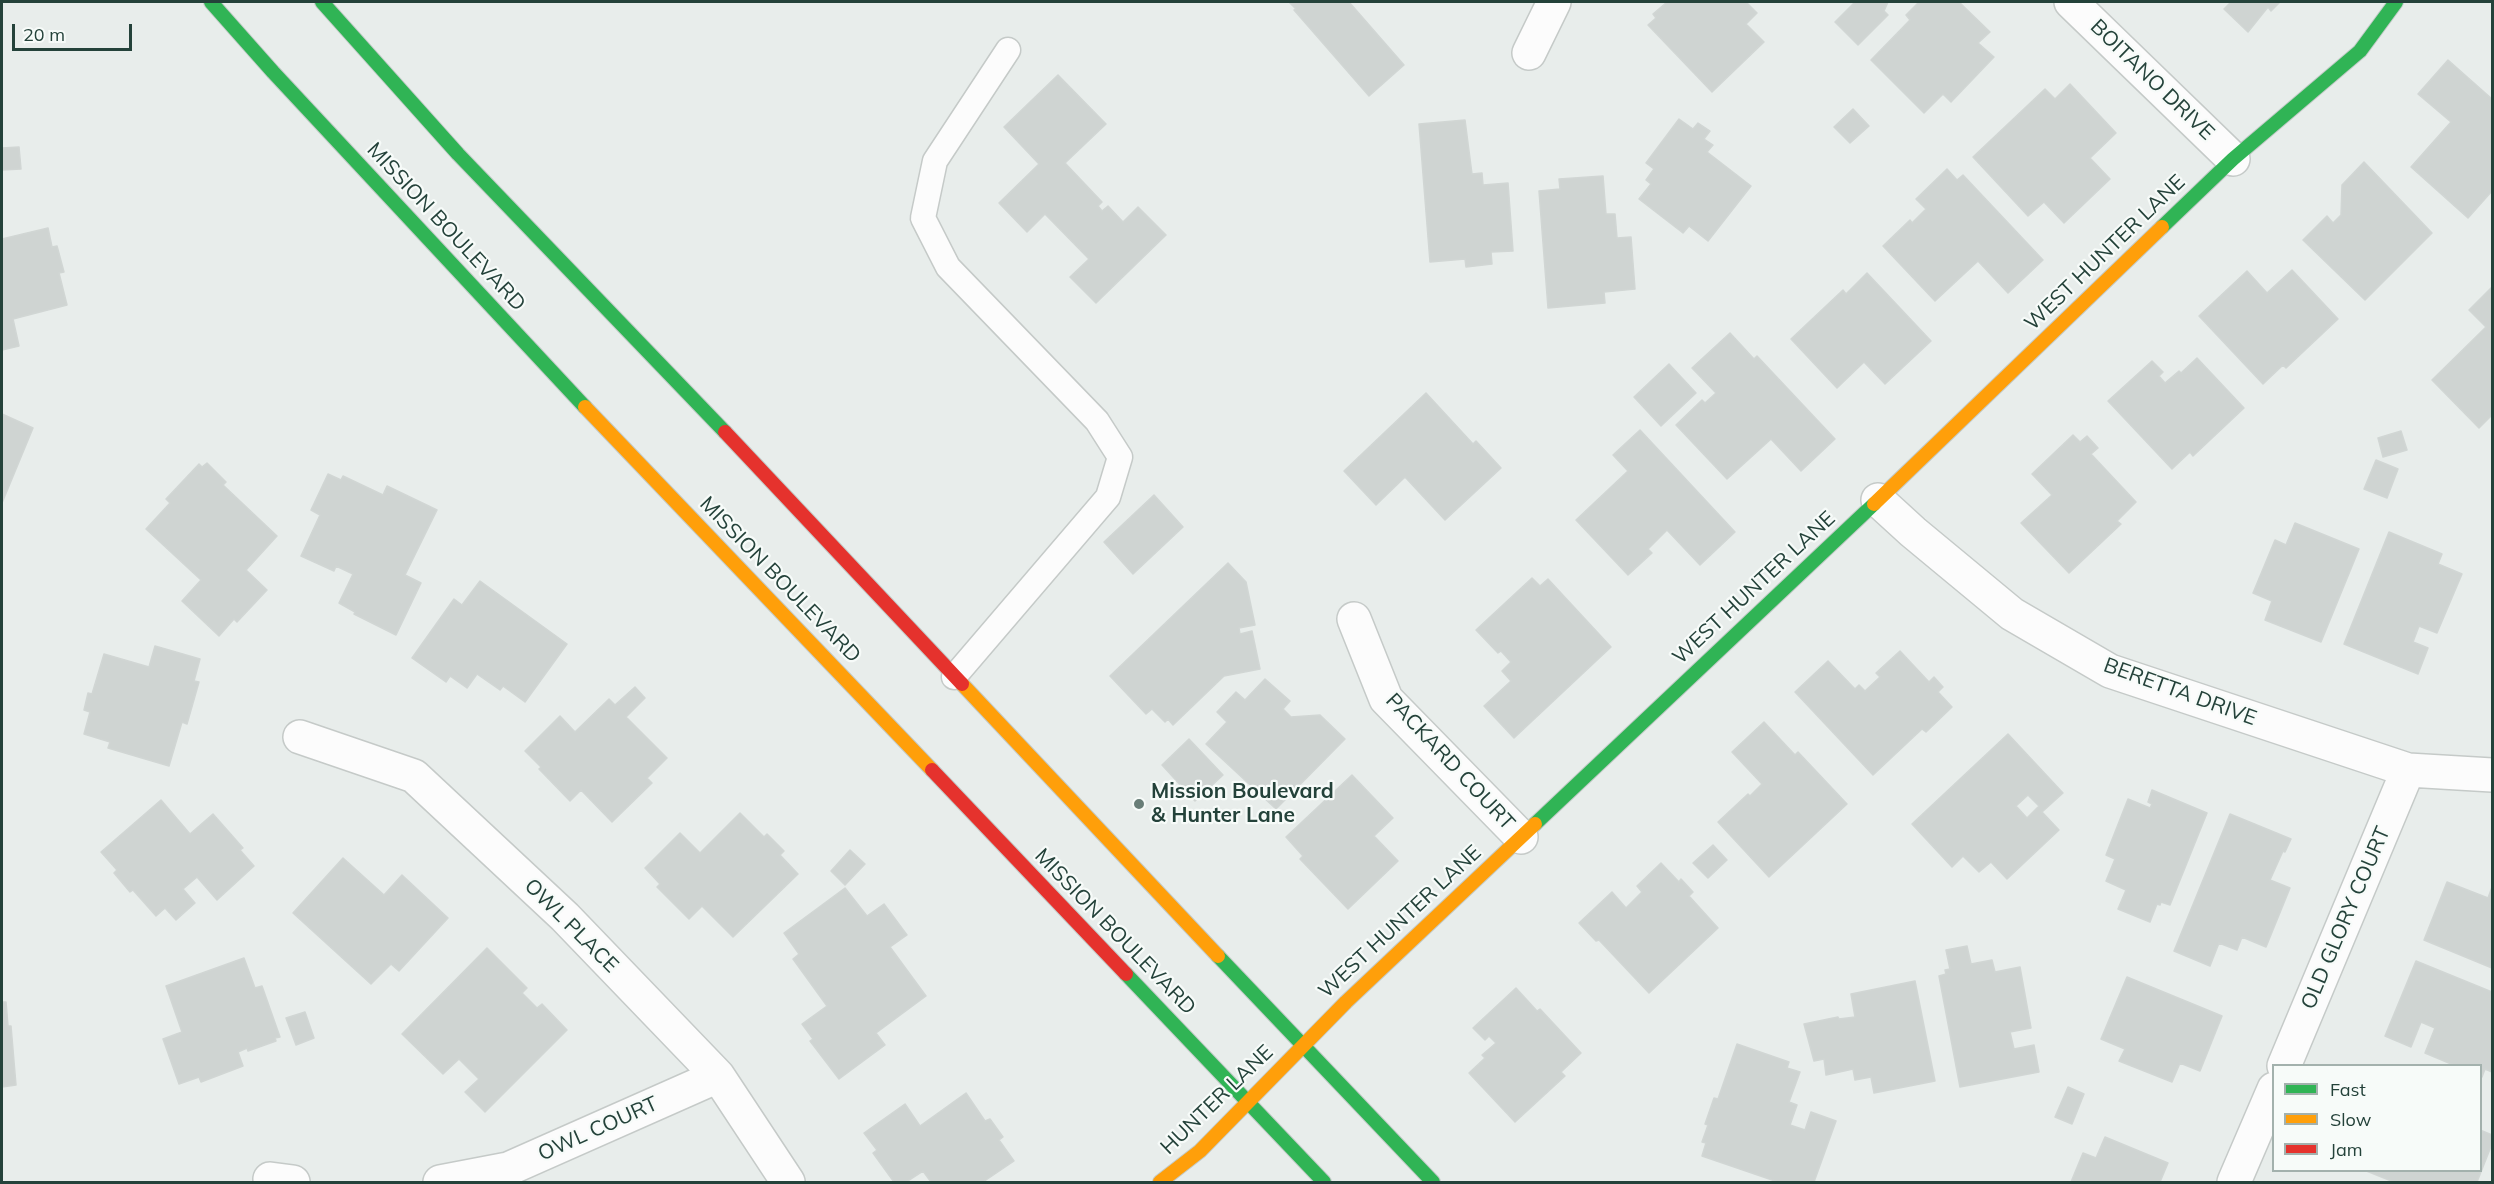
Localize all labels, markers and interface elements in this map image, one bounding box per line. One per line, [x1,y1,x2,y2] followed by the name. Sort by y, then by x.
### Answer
[15,12,135,50] scale bar
[2085,14,2219,146] street label: BOITANO DRIVE
[23,23,65,46] text: 20 m
[361,138,531,316] street label: MISSION BOULEVARD
[2020,170,2190,336] street label: WEST HUNTER LANE
[694,492,866,668] street label: MISSION BOULEVARD
[1667,506,1841,670] street label: WEST HUNTER LANE
[2100,653,2260,731] street label: BERETTA DRIVE
[1380,688,1520,836] street label: PACKARD COURT
[1151,779,1334,829] place label: Mission Boulevard & Hunter Lane
[1132,797,1146,811] marker: Mission Boulevard & Hunter Lane
[2296,823,2396,1013] street label: OLD GLORY COURT
[1313,840,1487,1004] street label: WEST HUNTER LANE
[1029,844,1201,1020] street label: MISSION BOULEVARD
[519,874,623,978] street label: OWL PLACE
[1156,1040,1278,1160] street label: HUNTER LANE
[2272,1064,2482,1172] legend
[2330,1078,2366,1101] text: Fast
[534,1091,662,1167] street label: OWL COURT
[2330,1108,2371,1131] text: Slow
[2330,1138,2363,1161] text: Jam

